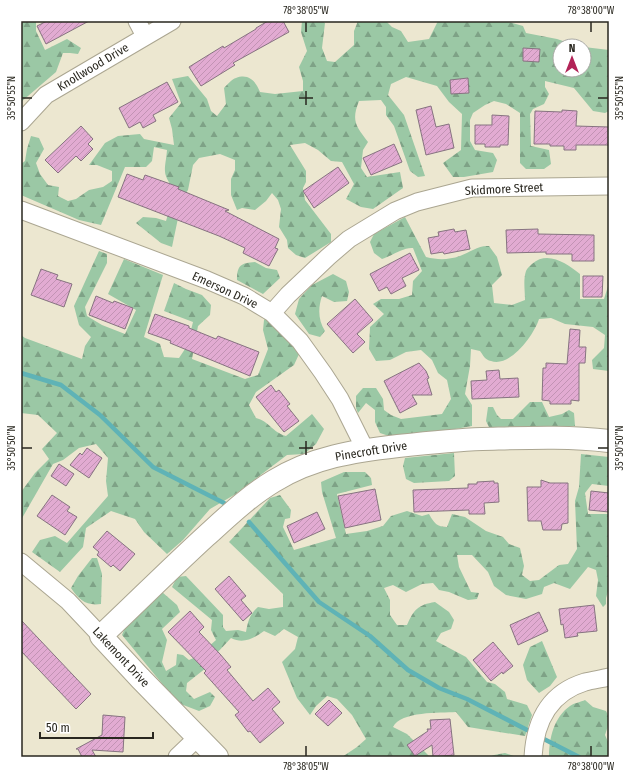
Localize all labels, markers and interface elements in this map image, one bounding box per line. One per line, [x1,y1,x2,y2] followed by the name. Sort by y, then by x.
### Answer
[283,5,329,17] text: 78°38'05"W
[568,5,615,17] text: 78°38'00"W
[552,38,592,78] north arrow
[55,40,131,94] street label: Knollwood Drive
[569,42,575,55] text: N
[6,76,18,120] text: 35°50'55"N
[614,76,626,120] text: 35°50'55"N
[464,180,544,198] street label: Skidmore Street
[190,269,260,311] street label: Emerson Drive
[6,426,18,470] text: 35°50'50"N
[614,426,626,470] text: 35°50'50"N
[334,438,408,464] street label: Pinecroft Drive
[90,624,152,690] street label: Lakemont Drive
[40,714,153,740] scale bar
[46,721,70,735] text: 50 m
[283,761,329,773] text: 78°38'05"W
[568,761,615,773] text: 78°38'00"W

